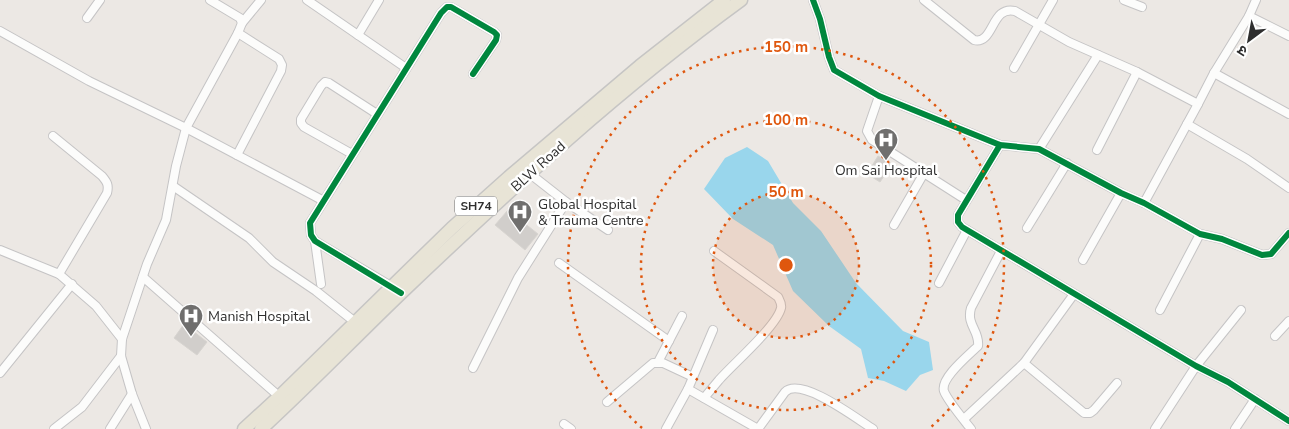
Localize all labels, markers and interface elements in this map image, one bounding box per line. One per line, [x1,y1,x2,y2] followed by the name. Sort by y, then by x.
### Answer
[1224,15,1274,65] north arrow
[764,37,808,57] text: 150 m
[1233,40,1251,61] text: उ
[764,110,808,130] text: 100 m
[873,127,899,161] hospital icon: Om Sai Hospital
[507,137,570,196] street label: BLW Road
[835,161,938,180] place label: Om Sai Hospital
[768,182,804,202] text: 50 m
[538,195,643,230] place label: Global Hospital & Trauma Centre
[455,197,497,216] road number: SH74
[507,199,533,233] hospital icon: Global Hospital & Trauma Centre
[777,256,795,274] centre of rings
[178,303,204,337] hospital icon: Manish Hospital
[208,307,311,326] place label: Manish Hospital

